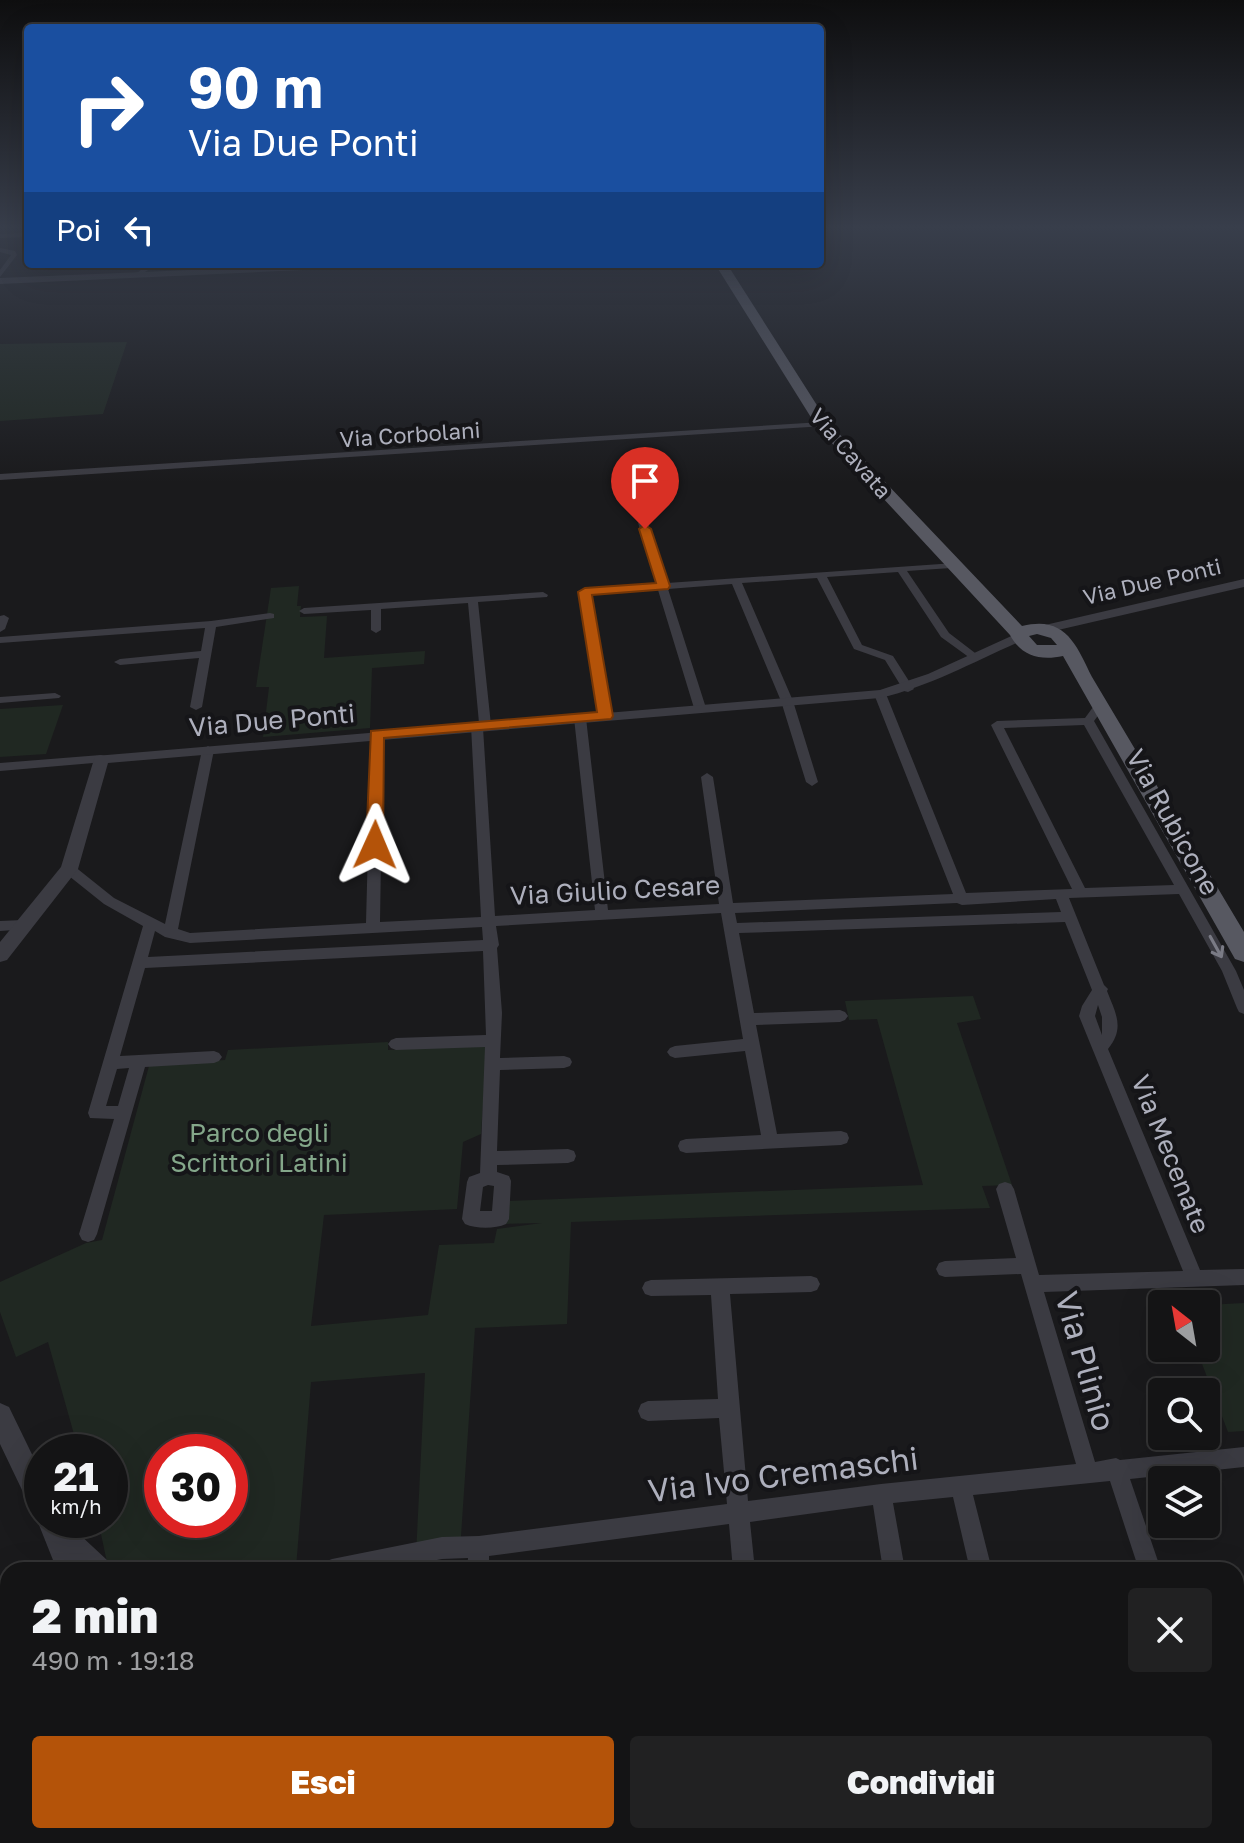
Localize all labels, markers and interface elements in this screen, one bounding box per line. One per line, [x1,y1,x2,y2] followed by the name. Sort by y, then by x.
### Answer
[188,53,323,120] text: 90 m
[56,56,160,160] icon: right
[188,121,419,164] text: Via Due Ponti
[117,208,161,252] icon: left
[56,212,101,248] text: Poi
[805,402,897,504] street label: Via Cavata
[339,416,481,452] street label: Via Corbolani
[611,447,679,529] pin
[623,459,667,503] icon: arrive
[1080,552,1224,610] street label: Via Due Ponti
[188,697,356,743] street label: Via Due Ponti
[1120,744,1226,900] street label: Via Rubicone
[333,803,417,887] position arrow
[509,869,721,911] street label: Via Giulio Cesare
[1209,935,1224,959] one-way arrow
[1125,1070,1217,1238] street label: Via Mecenate
[170,1117,348,1178] park label: Parco degli Scrittori Latini
[1048,1287,1124,1435] street label: Via Plinio
[1148,1290,1220,1362] north arrow
[1148,1290,1220,1538] map controls
[1148,1378,1220,1450] button: search
[144,1434,248,1538] speed limit sign: 30
[646,1439,920,1509] street label: Via Ivo Cremaschi
[54,1452,99,1500] text: 21
[1148,1466,1220,1538] button: layers
[51,1494,101,1518] text: km/h
[32,1586,158,1644] text: 2 min
[1128,1588,1212,1672] button: close
[32,1645,195,1676] text: 490 m · 19:18
[32,1736,614,1828] button: Esci
[630,1736,1212,1828] button: Condividi

